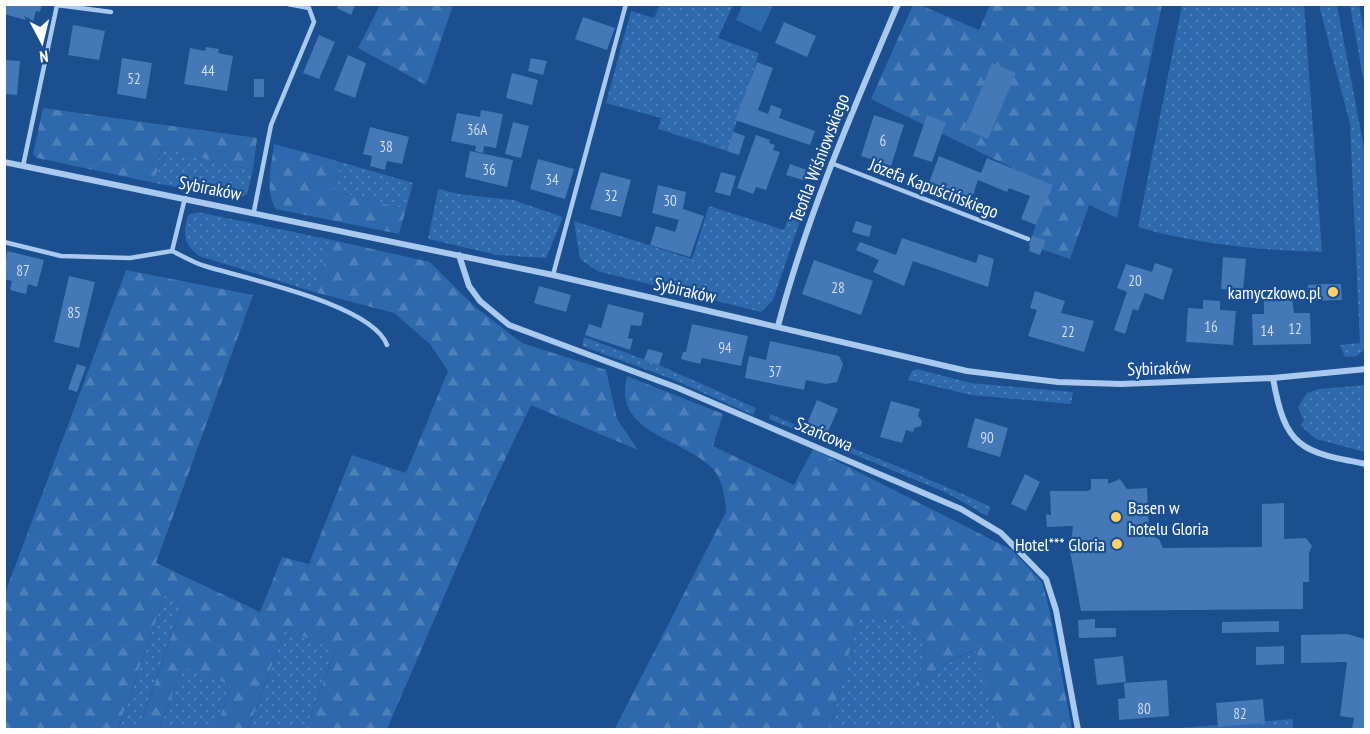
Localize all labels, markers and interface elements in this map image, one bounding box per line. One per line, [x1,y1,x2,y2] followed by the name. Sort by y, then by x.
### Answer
[12,12,72,72] north arrow
[38,46,49,67] text: N
[201,61,215,80] house number: 44
[127,69,141,88] house number: 52
[784,90,854,226] street label: Teofila Wiśniowskiego
[467,120,488,139] house number: 36A
[880,131,887,150] house number: 6
[379,137,393,156] house number: 38
[865,152,1002,223] street label: Józefa Kapuścińskiego
[482,160,496,179] house number: 36
[545,170,559,189] house number: 34
[177,171,244,205] street label: Sybiraków
[604,186,618,205] house number: 32
[663,191,677,210] house number: 30
[16,261,30,280] house number: 87
[1128,271,1142,290] house number: 20
[652,272,719,308] street label: Sybiraków
[831,278,845,297] house number: 28
[1228,281,1322,304] place label: kamyczkowo.pl
[1326,285,1340,299] marker: kamyczkowo.pl
[67,303,81,322] house number: 85
[1204,317,1218,336] house number: 16
[1288,319,1302,338] house number: 12
[1260,321,1274,340] house number: 14
[1061,322,1075,341] house number: 22
[718,338,732,357] house number: 94
[1127,355,1191,381] street label: Sybiraków
[768,362,782,381] house number: 37
[792,412,856,456] street label: Szańcowa
[980,428,994,447] house number: 90
[1128,496,1209,540] place label: Basen w hotelu Gloria
[1109,510,1123,524] marker: Basen w hotelu Gloria
[1015,533,1105,556] place label: Hotel*** Gloria
[1110,537,1124,551] marker: Hotel*** Gloria
[1137,699,1151,718] house number: 80
[1233,704,1247,723] house number: 82

